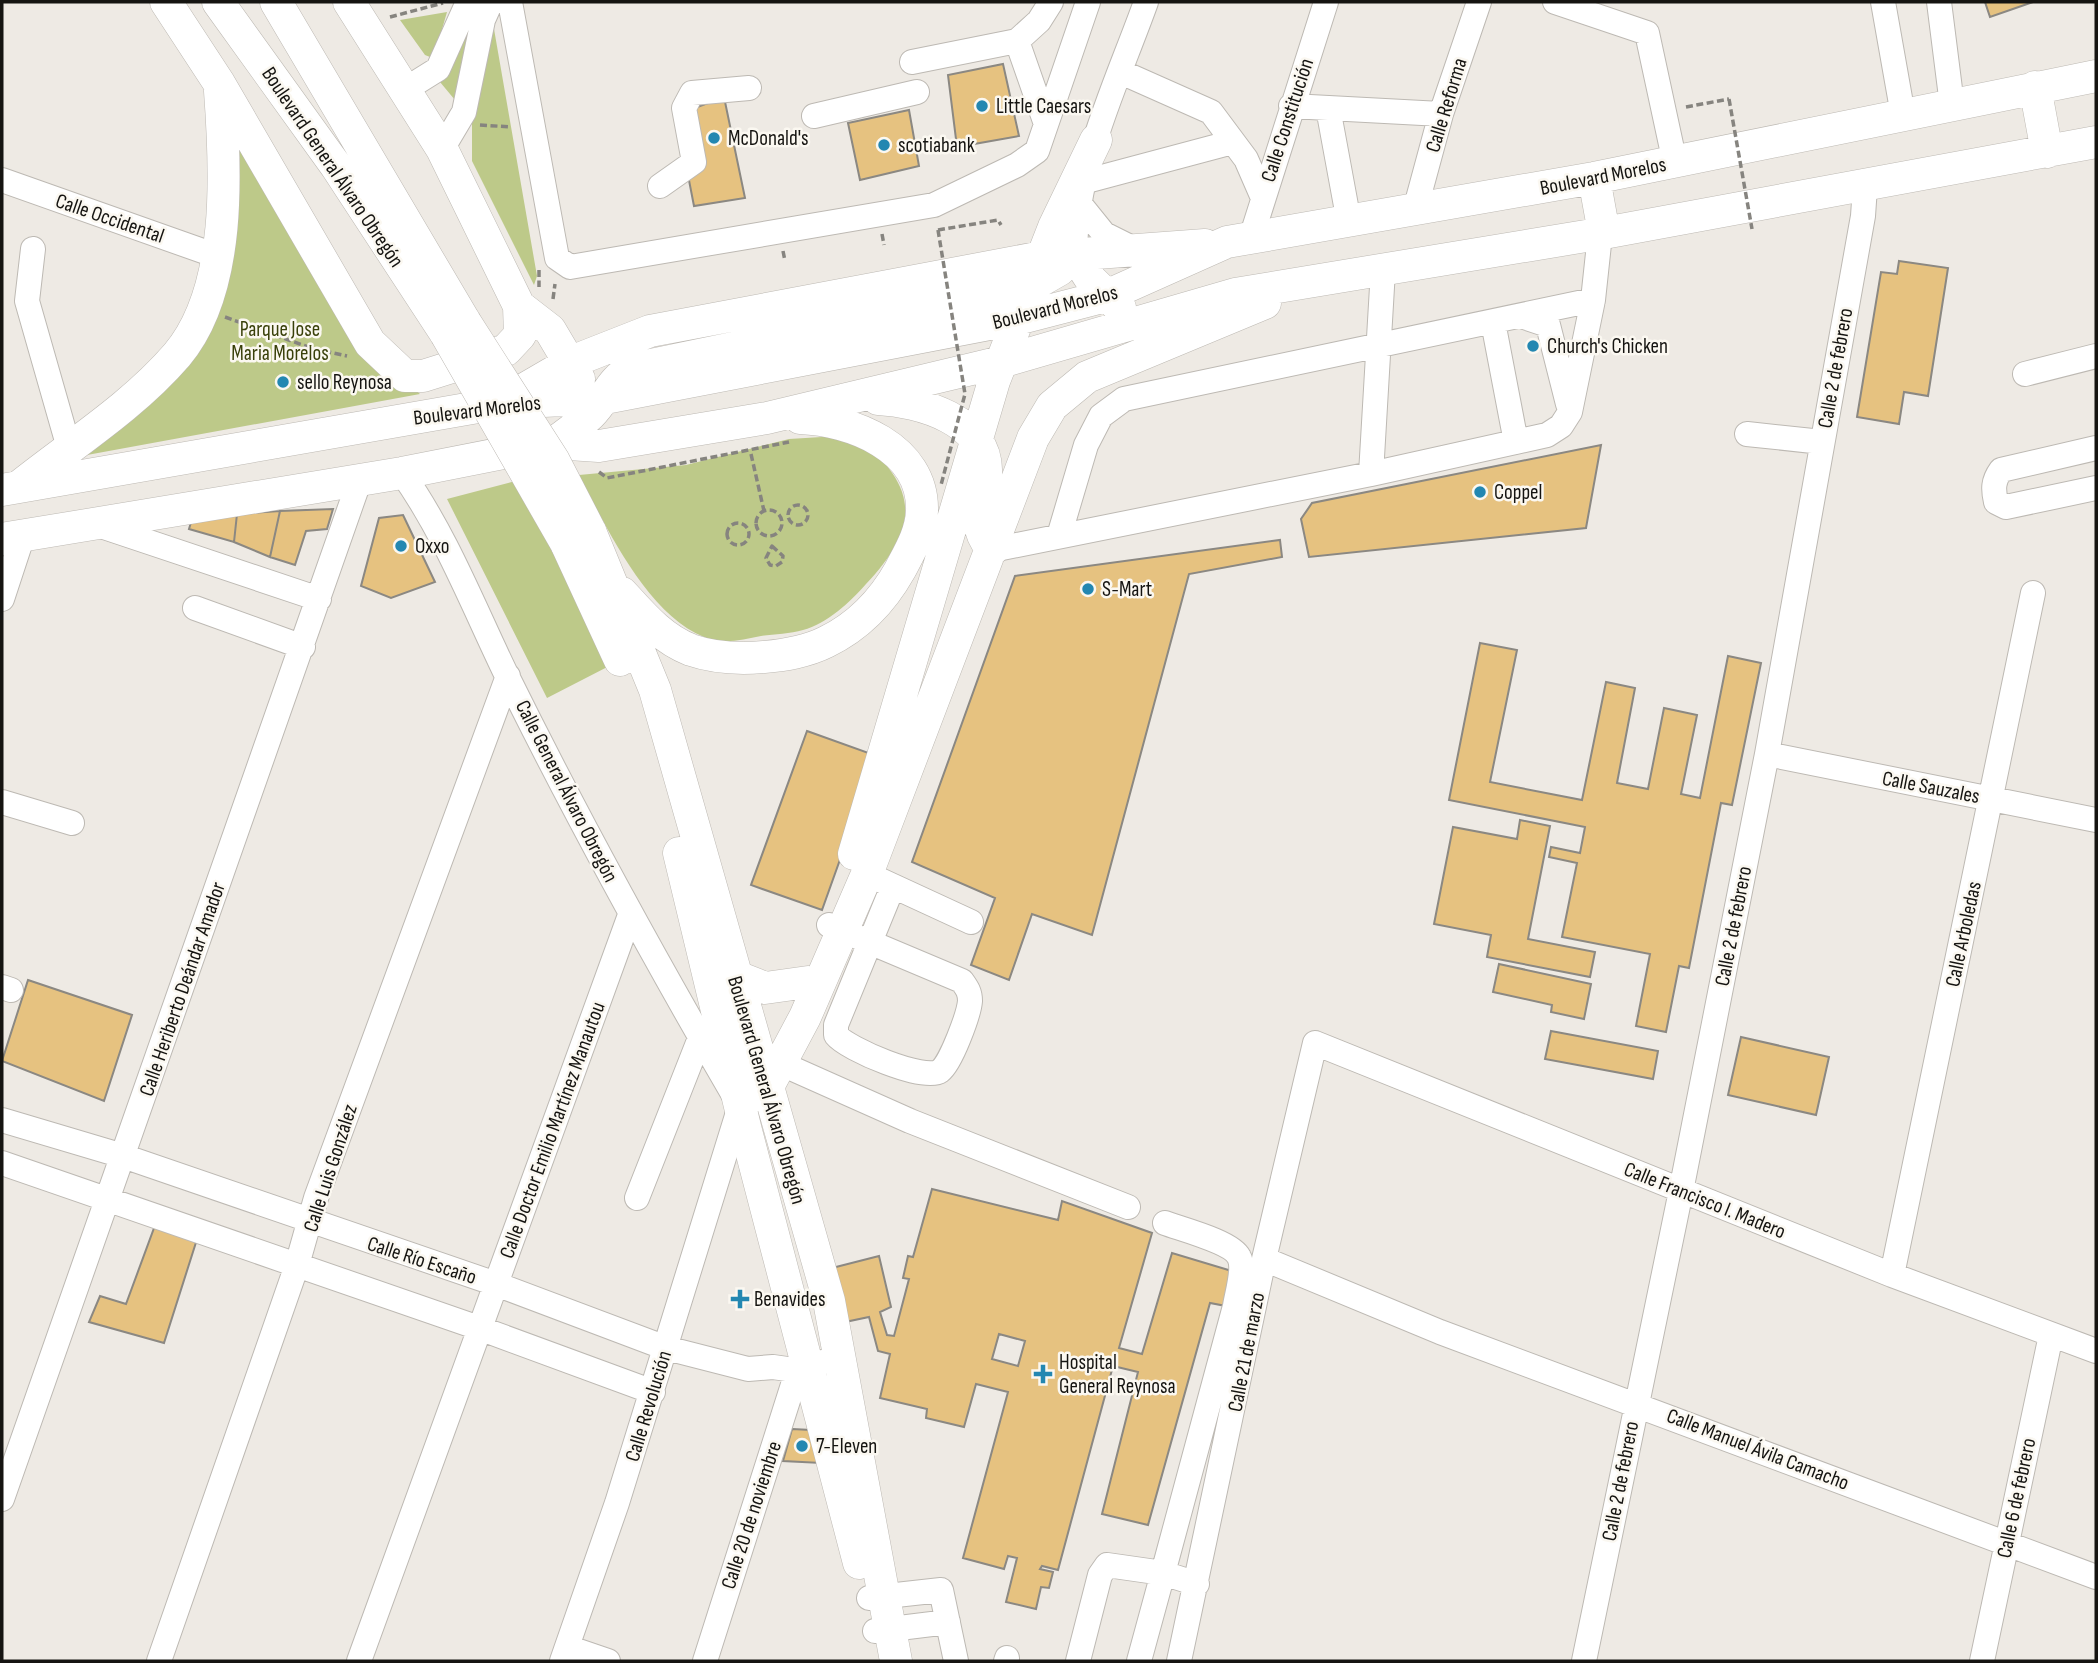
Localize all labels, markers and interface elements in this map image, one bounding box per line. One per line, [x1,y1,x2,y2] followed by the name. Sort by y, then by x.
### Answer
[1256,55,1319,185] street label: Calle Constitución
[1420,55,1473,155] street label: Calle Reforma
[256,62,409,272] street label: Boulevard General Álvaro Obregón
[996,94,1091,119] place label: Little Caesars
[974,98,990,114] marker: Little Caesars
[728,126,809,151] place label: McDonald's
[706,130,722,146] marker: McDonald's
[898,133,975,158] place label: scotiabank
[876,137,892,153] marker: scotiabank
[1538,152,1668,201] street label: Boulevard Morelos
[52,188,167,249] street label: Calle Occidental
[990,280,1120,335] street label: Boulevard Morelos
[1813,306,1858,430] street label: Calle 2 de febrero
[231,317,329,366] park label: Parque Jose Maria Morelos
[1547,334,1668,359] place label: Church's Chicken
[1525,338,1541,354] marker: Church's Chicken
[297,370,392,395] place label: sello Reynosa
[275,374,291,390] marker: sello Reynosa
[412,390,542,431] street label: Boulevard Morelos
[1494,480,1542,505] place label: Coppel
[1472,484,1488,500] marker: Coppel
[415,534,449,559] place label: Oxxo
[393,538,409,554] marker: Oxxo
[1102,577,1152,602] place label: S-Mart
[1080,581,1096,597] marker: S-Mart
[510,696,623,886] street label: Calle General Álvaro Obregón
[1880,766,1982,809] street label: Calle Sauzales
[1710,864,1757,988] street label: Calle 2 de febrero
[134,879,231,1100] street label: Calle Heriberto Deándar Amador
[1940,879,1987,989] street label: Calle Arboledas
[722,973,811,1207] street label: Boulevard General Álvaro Obregón
[494,999,611,1262] street label: Calle Doctor Emilio Martínez Manautou
[298,1101,363,1235] street label: Calle Luis González
[1620,1157,1789,1244] street label: Calle Francisco I. Madero
[364,1231,480,1290] street label: Calle Río Escaño
[754,1287,825,1312] place label: Benavides
[1223,1290,1270,1414] street label: Calle 21 de marzo
[732,1291,748,1307] marker: Benavides
[620,1348,677,1465] street label: Calle Revolución
[1059,1350,1176,1399] place label: Hospital General Reynosa
[1033,1364,1053,1384] marker: Hospital General Reynosa
[1663,1403,1852,1496] street label: Calle Manuel Ávila Camacho
[1597,1419,1644,1543] street label: Calle 2 de febrero
[816,1434,877,1459] place label: 7-Eleven
[1992,1436,2041,1560] street label: Calle 6 de febrero
[716,1438,787,1592] street label: Calle 20 de noviembre
[794,1438,810,1454] marker: 7-Eleven

